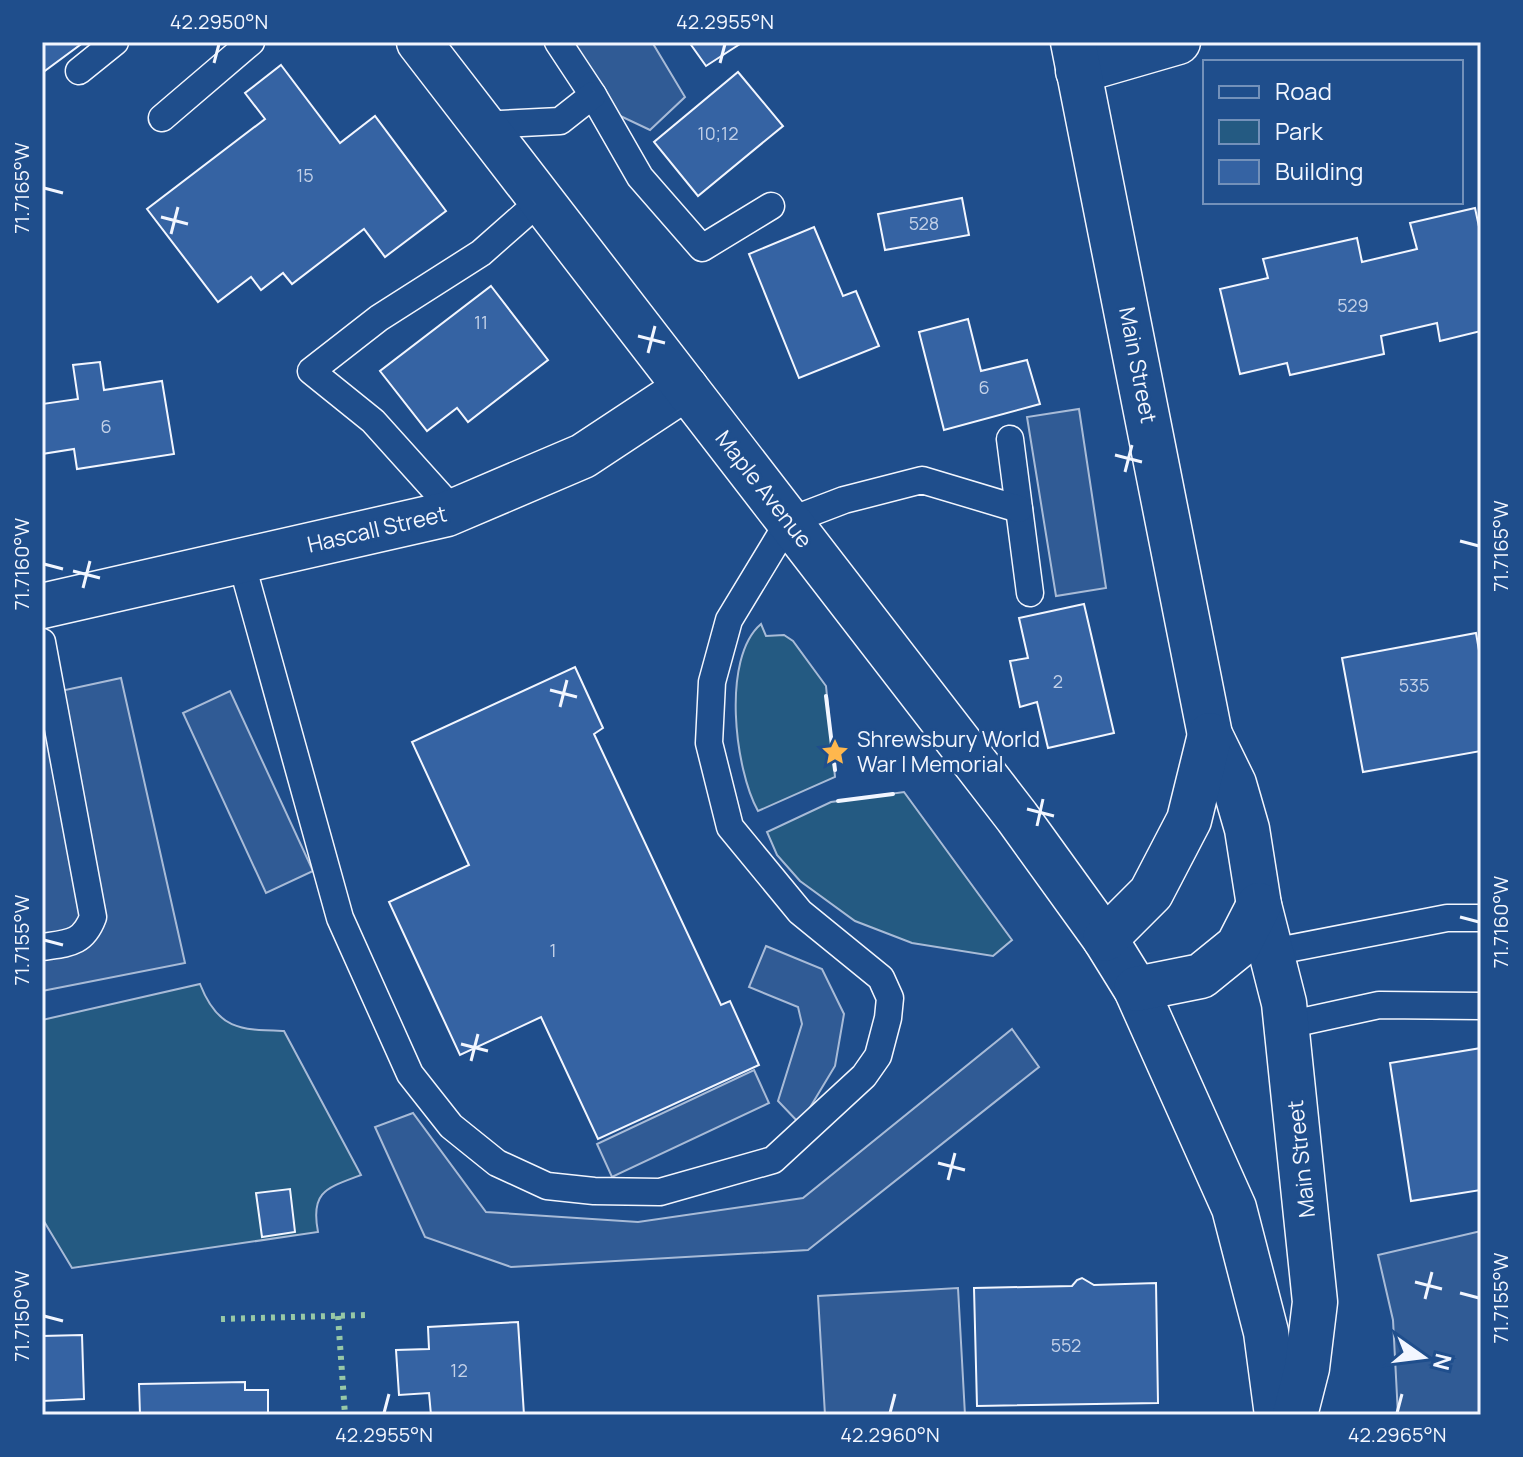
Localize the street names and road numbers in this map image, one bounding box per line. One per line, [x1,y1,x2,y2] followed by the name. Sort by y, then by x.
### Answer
[1112,304,1164,426] street label: Main Street
[709,424,819,554] street label: Maple Avenue
[304,498,450,560] street label: Hascall Street
[1280,1099,1322,1219] street label: Main Street

